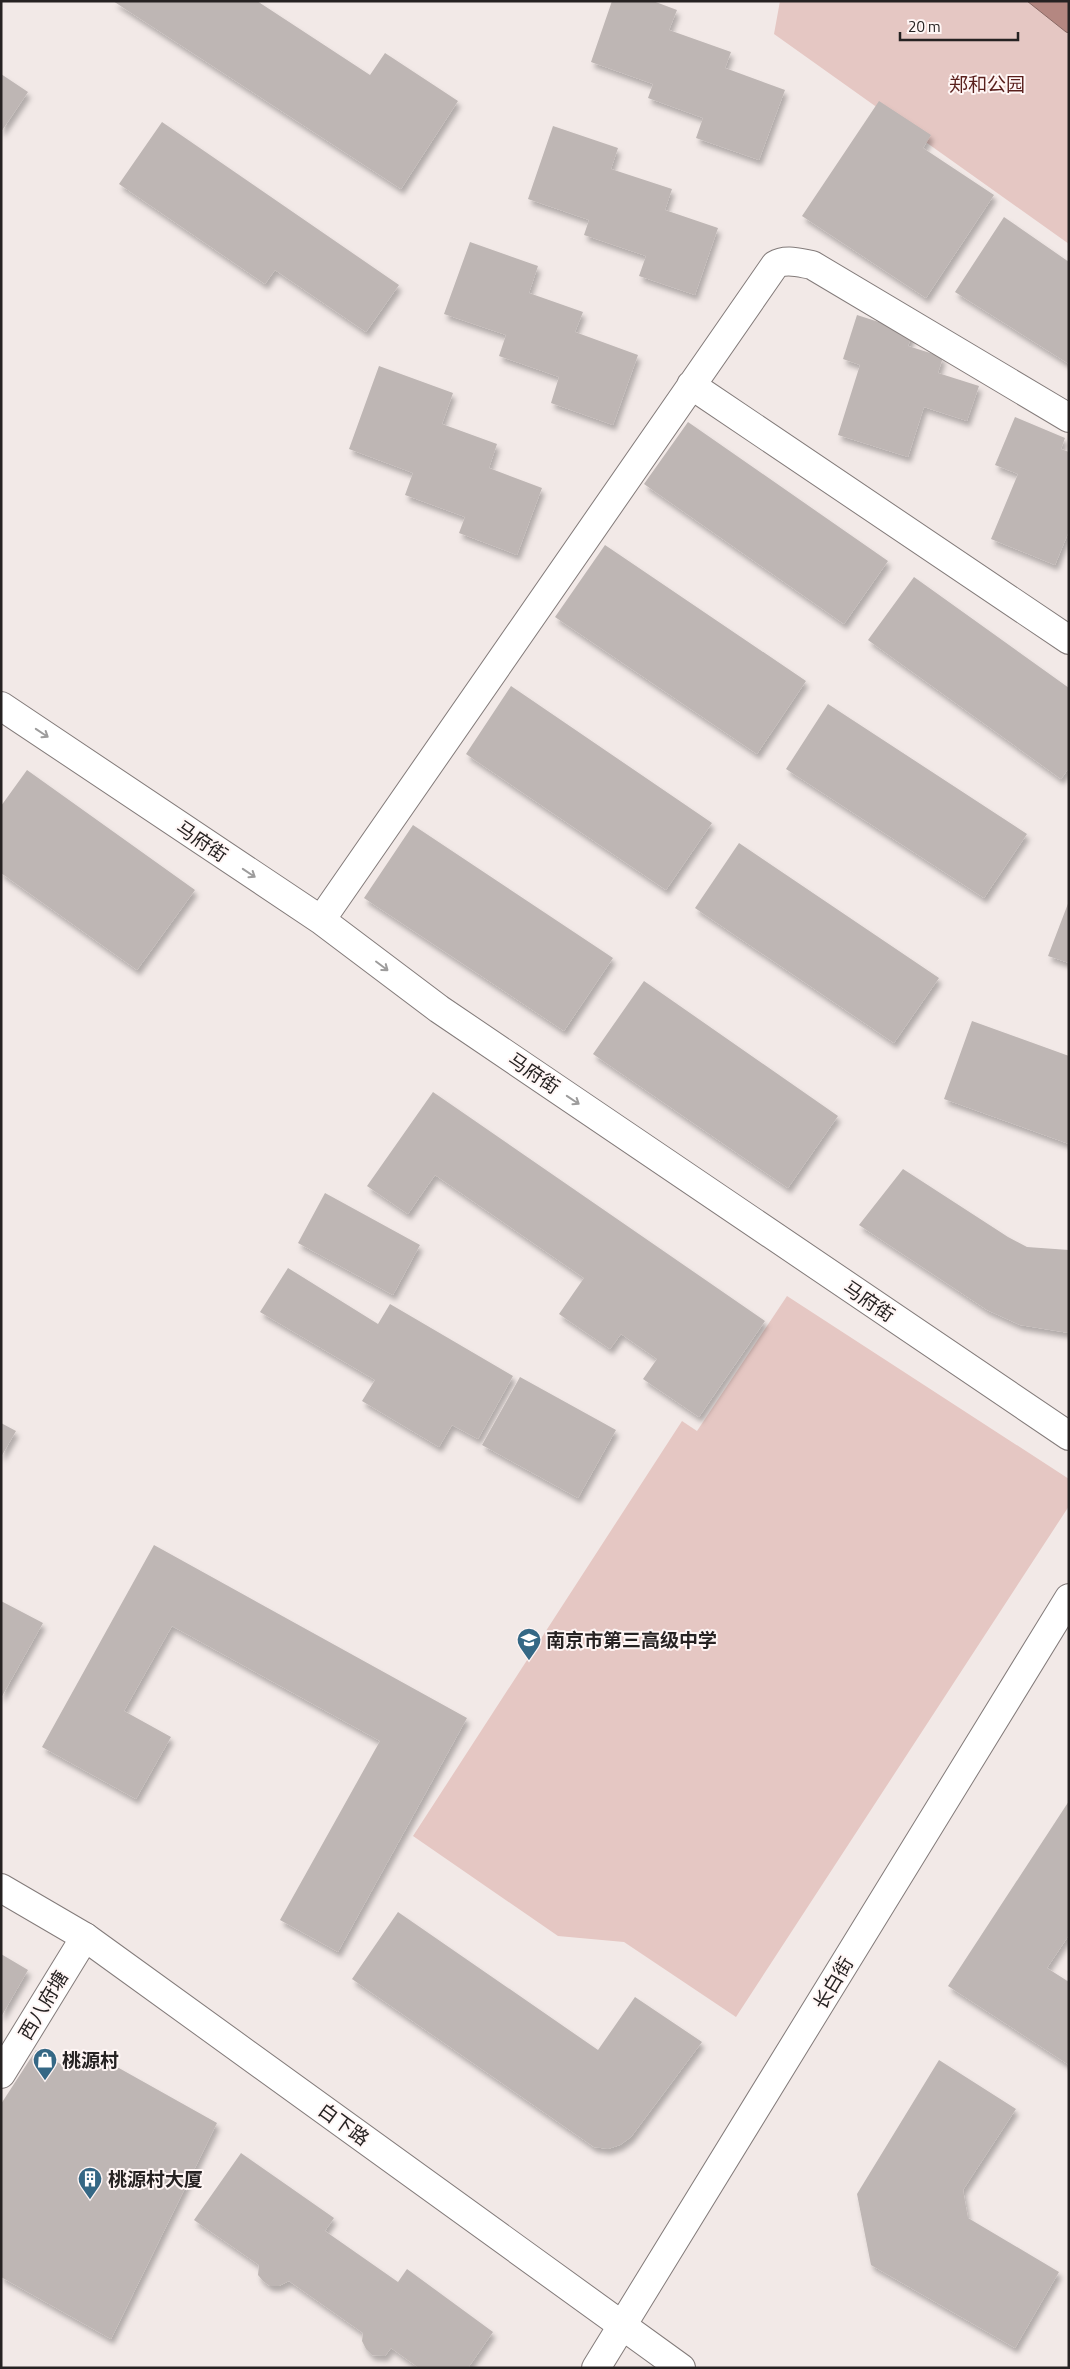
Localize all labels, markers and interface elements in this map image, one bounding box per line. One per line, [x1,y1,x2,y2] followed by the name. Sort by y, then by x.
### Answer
[900,10,1018,42] scale bar
[908,15,941,38] text: 20 m
[949,69,1025,98] park label: 郑和公园
[34,729,48,739] one-way arrow
[171,813,234,869] street label: 马府街
[242,868,256,878] one-way arrow
[375,961,388,972] one-way arrow
[503,1045,566,1101] street label: 马府街
[565,1095,579,1105] one-way arrow
[838,1273,901,1329] street label: 马府街
[546,1625,717,1654] place label: 南京市第三高级中学
[516,1627,542,1661] school or university icon: 南京市第三高级中学
[805,1951,860,2015] street label: 长白街
[11,1965,75,2045] street label: 西八府塘
[62,2045,119,2074] place label: 桃源村
[32,2047,58,2081] shop icon: 桃源村
[313,2095,376,2152] street label: 白下路
[108,2164,203,2193] place label: 桃源村大厦
[77,2166,103,2200] building icon: 桃源村大厦

